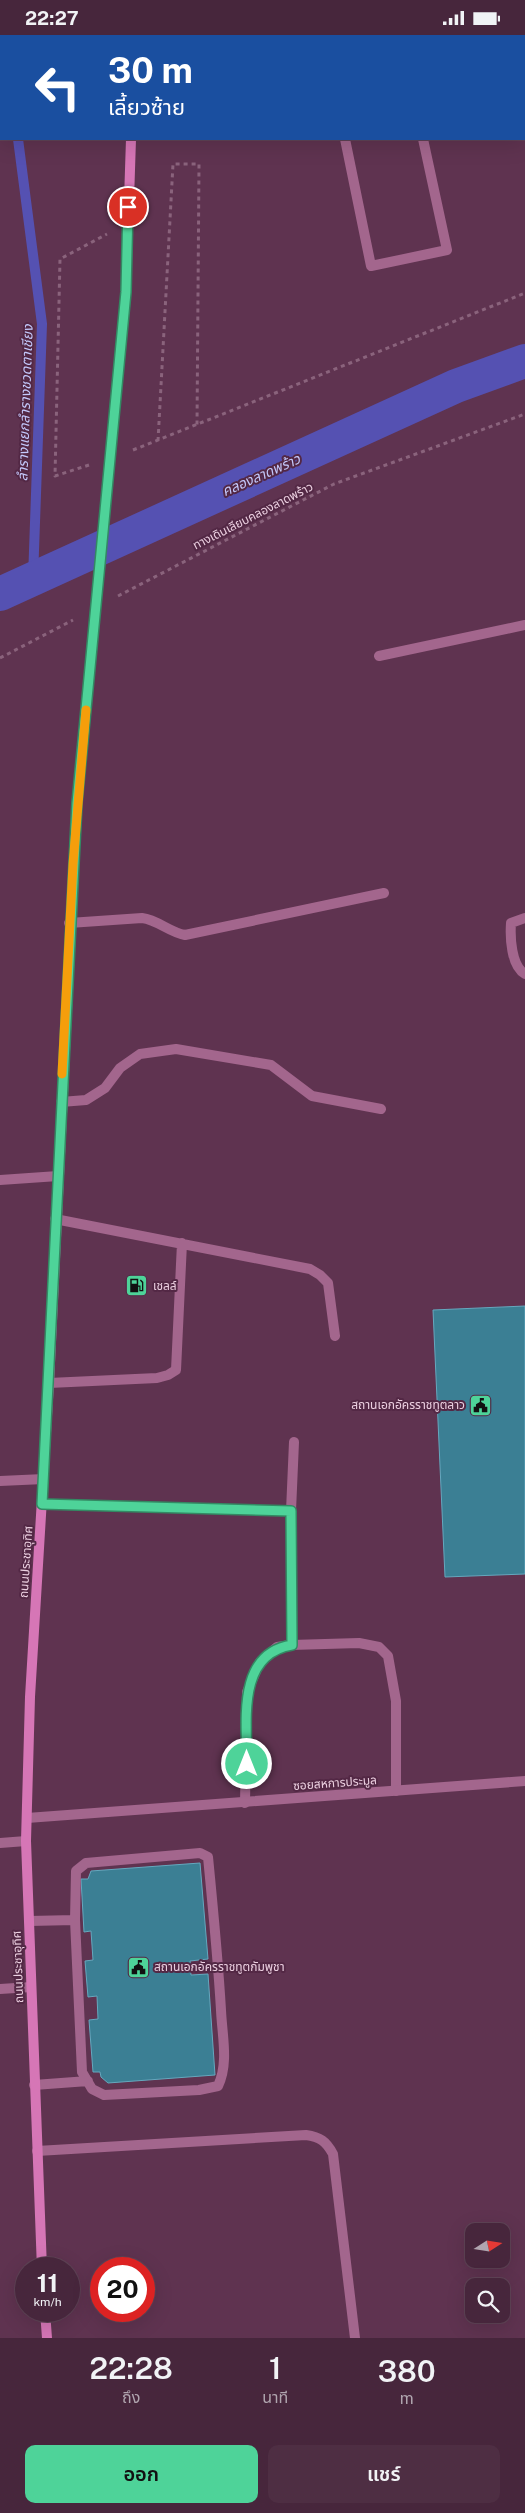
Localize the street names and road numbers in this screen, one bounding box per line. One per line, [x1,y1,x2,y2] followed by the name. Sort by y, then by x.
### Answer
[191,480,316,552] street label: ทางเดินเลียบคลองลาดพร้าว
[16,1525,36,1599] street label: ถนนประชาอุทิศ
[293,1773,377,1793] street label: ซอยสหการประมูล
[10,1931,26,2003] street label: ถนนประชาอุทิศ

